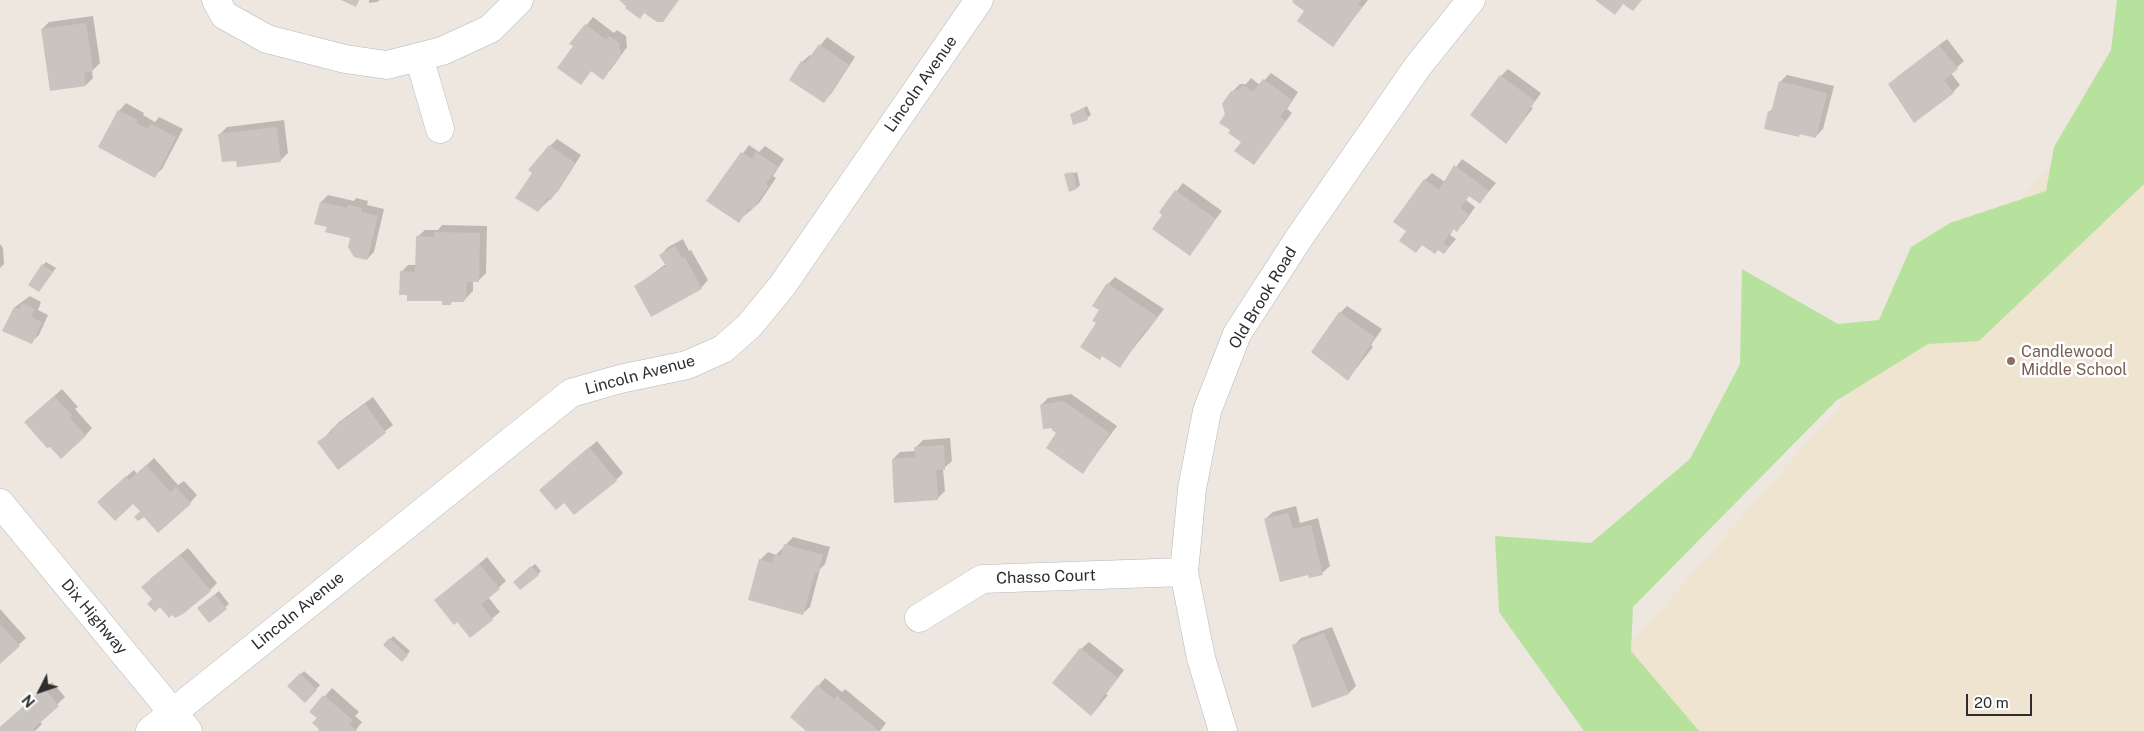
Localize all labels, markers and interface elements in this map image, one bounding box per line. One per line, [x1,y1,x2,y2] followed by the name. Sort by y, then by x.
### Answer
[881,32,961,136] street label: Lincoln Avenue
[1225,244,1301,352] street label: Old Brook Road
[2021,342,2127,380] place label: Candlewood Middle School
[583,351,697,399] street label: Lincoln Avenue
[2005,355,2017,367] marker: Candlewood Middle School
[996,566,1096,588] street label: Chasso Court
[248,568,348,654] street label: Lincoln Avenue
[57,575,131,659] street label: Dix Highway
[15,666,65,716] north arrow
[1969,684,2035,716] scale bar
[19,691,38,710] text: N
[1974,694,2009,711] text: 20 m

